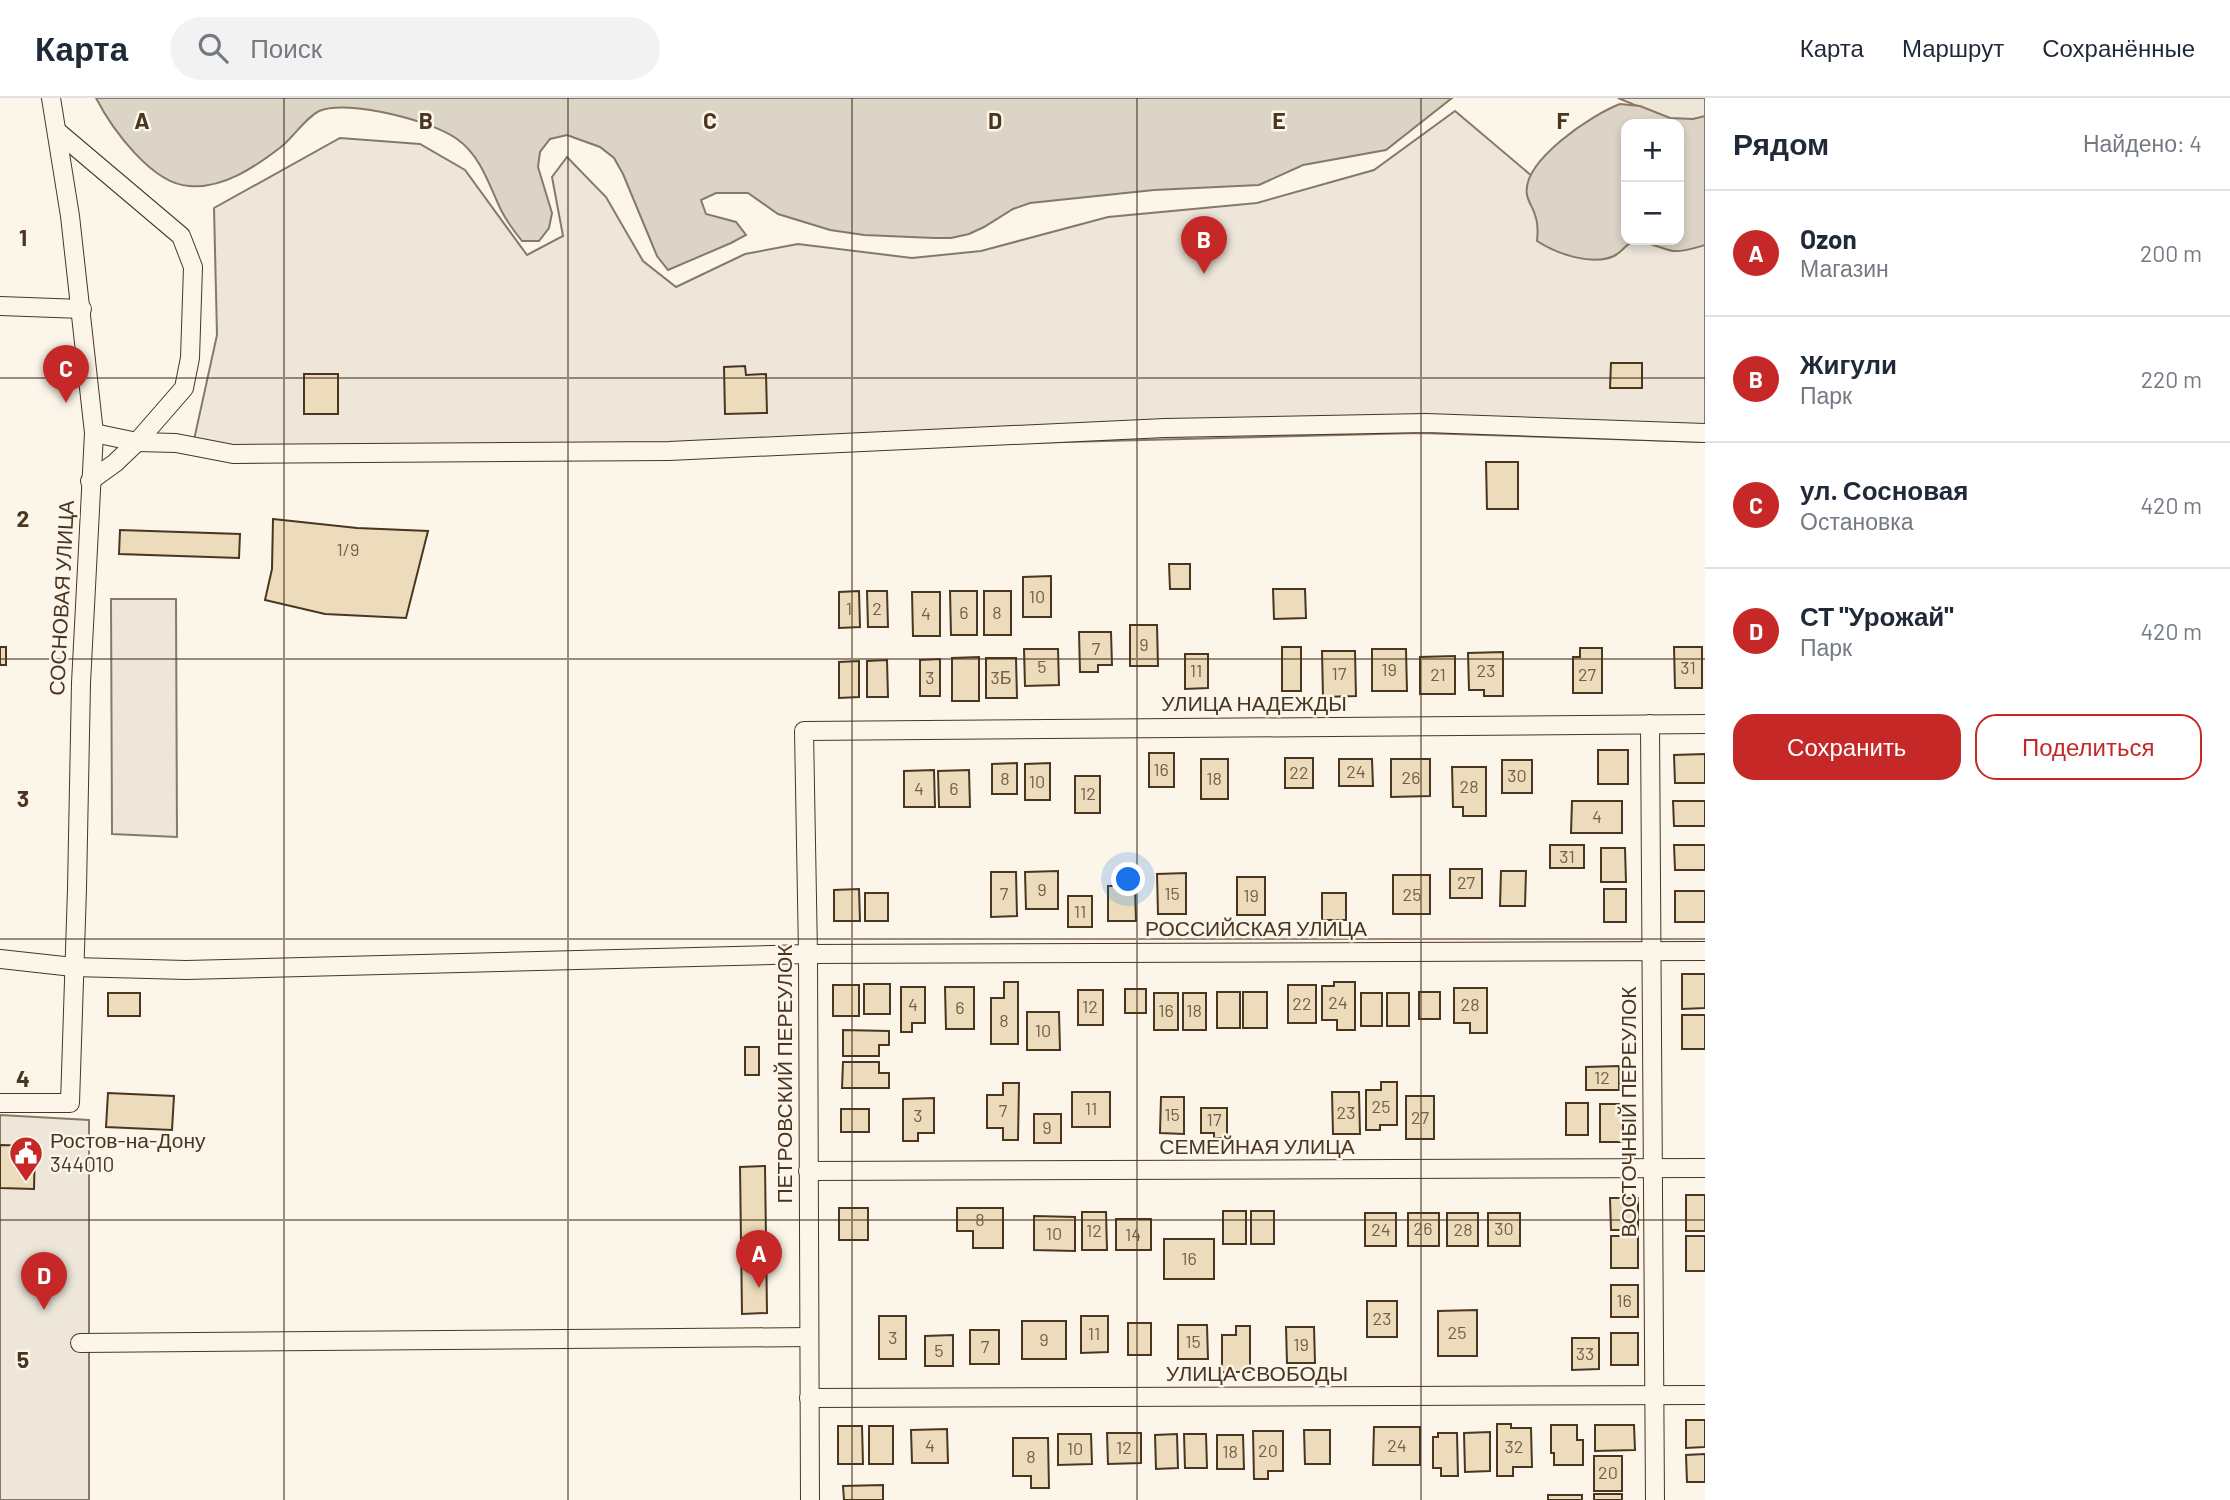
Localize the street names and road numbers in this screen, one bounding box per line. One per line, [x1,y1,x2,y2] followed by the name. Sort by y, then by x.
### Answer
[43,500,78,696] street label: СОСНОВАЯ УЛИЦА
[1161,690,1347,715] street label: УЛИЦА НАДЕЖДЫ
[1145,915,1367,940] street label: РОССИЙСКАЯ УЛИЦА
[771,944,796,1204] street label: ПЕТРОВСКИЙ ПЕРЕУЛОК
[1615,986,1640,1238] street label: ВОСТОЧНЫЙ ПЕРЕУЛОК
[1159,1133,1355,1158] street label: СЕМЕЙНАЯ УЛИЦА
[1166,1360,1348,1385] street label: УЛИЦА СВОБОДЫ

